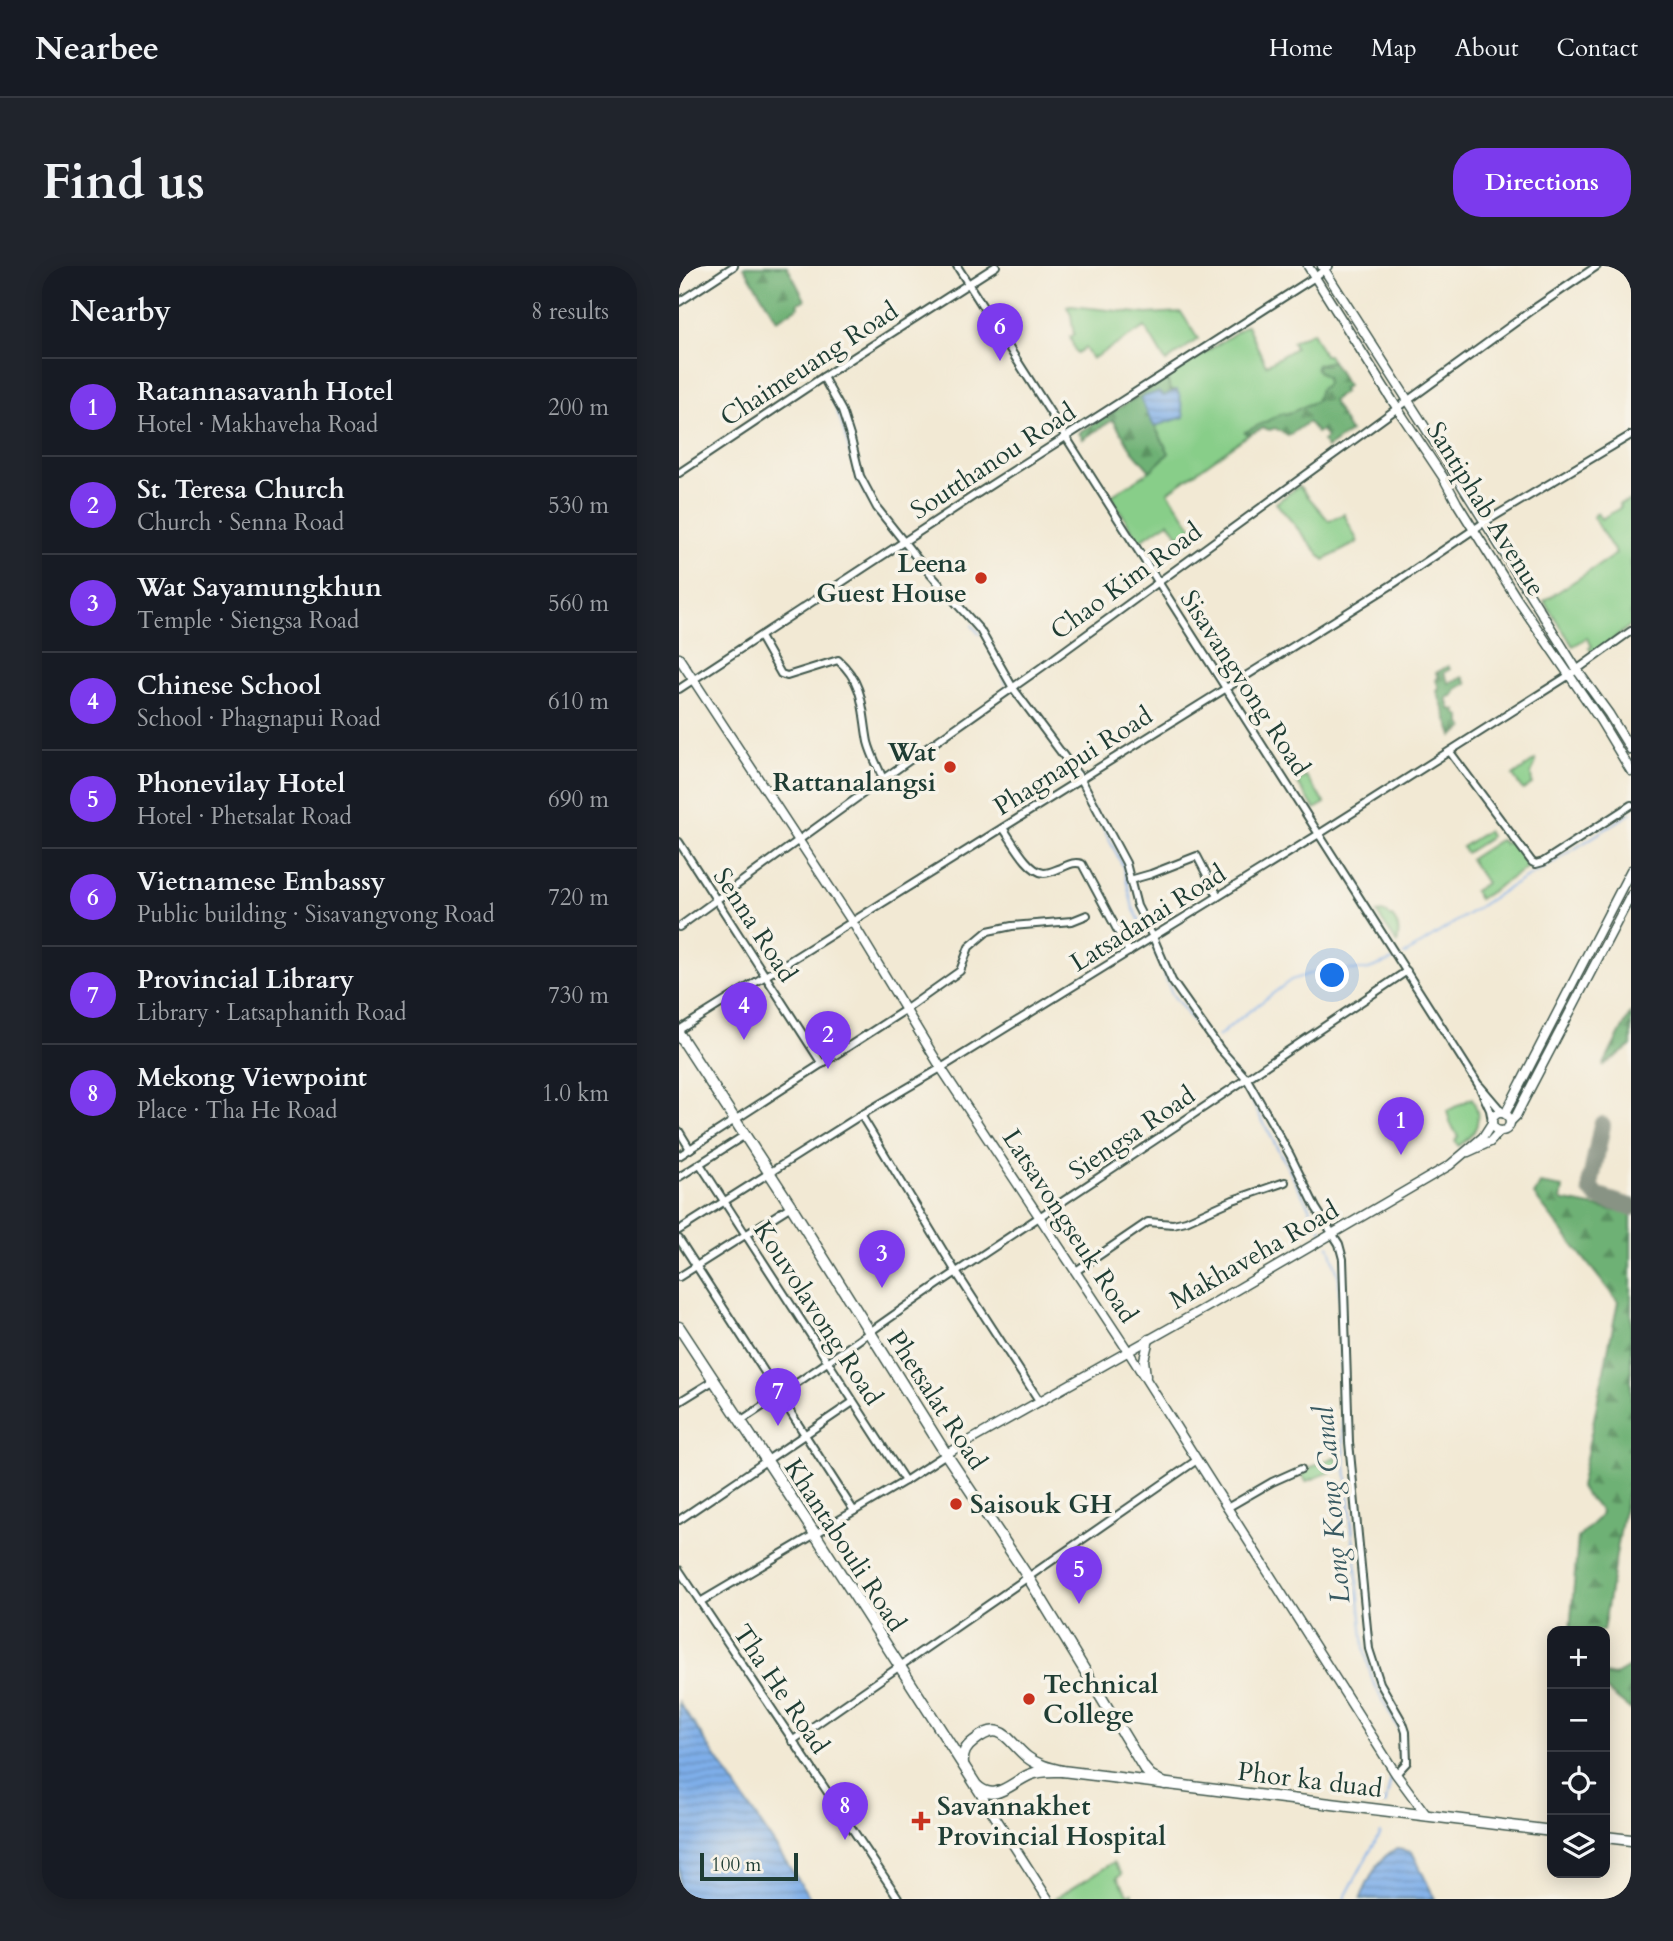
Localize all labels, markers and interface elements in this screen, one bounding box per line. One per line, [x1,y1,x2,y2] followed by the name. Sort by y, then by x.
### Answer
[35,26,159,71] text: Nearbee
[1269,32,1333,65] text: Home
[1371,32,1417,65] text: Map
[1455,32,1519,65] text: About
[1557,32,1638,65] text: Contact
[1453,148,1631,217] button: Directions
[42,149,205,216] text: Find us
[70,291,171,332] text: Nearby
[713,293,905,435] street label: Chaimeuang Road
[531,296,609,327] text: 8 results
[977,303,1023,361] pin: 6
[137,374,393,409] text: Ratannasavanh Hotel
[87,392,99,423] text: 1
[548,392,609,423] text: 200 m
[904,394,1083,528] street label: Soutthanou Road
[137,409,378,440] text: Hotel · Makhaveha Road
[1418,415,1554,603] street label: Santiphab Avenue
[137,472,345,507] text: St. Teresa Church
[87,490,99,521] text: 2
[548,490,609,521] text: 530 m
[137,507,344,538] text: Church · Senna Road
[1043,514,1209,648] street label: Chao Kim Road
[816,546,967,611] place label: Leena Guest House
[137,570,382,605] text: Wat Sayamungkhun
[973,570,989,586] marker: Leena Guest House
[1172,583,1318,783] street label: Sisavangvong Road
[87,588,99,619] text: 3
[548,588,609,619] text: 560 m
[137,605,359,636] text: Temple · Siengsa Road
[137,668,321,703] text: Chinese School
[87,686,99,717] text: 4
[548,686,609,717] text: 610 m
[987,698,1159,824] street label: Phagnapui Road
[137,703,381,734] text: School · Phagnapui Road
[773,735,936,800] place label: Wat Rattanalangsi
[942,759,958,775] marker: Wat Rattanalangsi
[137,766,345,801] text: Phonevilay Hotel
[87,784,99,815] text: 5
[548,784,609,815] text: 690 m
[137,801,352,832] text: Hotel · Phetsalat Road
[1063,856,1233,980] street label: Latsadanai Road
[705,861,805,989] street label: Senna Road
[137,864,386,899] text: Vietnamese Embassy
[87,882,99,913] text: 6
[548,882,609,913] text: 720 m
[137,899,495,930] text: Public building · Sisavangvong Road
[1315,958,1349,992] your location
[137,962,354,997] text: Provincial Library
[87,980,99,1011] text: 7
[548,980,609,1011] text: 730 m
[721,982,767,1040] pin: 4
[137,997,407,1028] text: Library · Latsaphanith Road
[805,1011,851,1069] pin: 2
[137,1060,367,1095] text: Mekong Viewpoint
[87,1078,99,1109] text: 8
[542,1078,609,1109] text: 1.0 km
[1062,1078,1202,1188] street label: Siengsa Road
[137,1095,338,1126] text: Place · Tha He Road
[1378,1097,1424,1155] pin: 1
[994,1122,1146,1330] street label: Latsavongseuk Road
[1163,1192,1345,1318] street label: Makhaveha Road
[745,1214,891,1412] street label: Kouvolavong Road
[859,1230,905,1288] pin: 3
[879,1323,995,1477] street label: Phetsalat Road
[755,1368,801,1426] pin: 7
[1304,1403,1360,1605] water label: Long Kong Canal
[776,1452,914,1638] street label: Khantabouli Road
[970,1487,1112,1522] place label: Saisouk GH
[948,1496,964,1512] marker: Saisouk GH
[1056,1546,1102,1604] pin: 5
[725,1617,837,1761] street label: Tha He Road
[1547,1626,1610,1878] map controls
[1547,1626,1610,1689] button: +
[1043,1667,1159,1732] place label: Technical College
[1547,1689,1610,1752] button: −
[1021,1691,1037,1707] marker: Technical College
[1547,1752,1610,1815] button: locate
[1236,1754,1384,1806] street label: Phor ka duad
[822,1782,868,1840] pin: 8
[937,1789,1167,1854] place label: Savannakhet Provincial Hospital
[911,1811,931,1831] marker: Savannakhet Provincial Hospital
[1547,1815,1610,1878] button: layers
[700,1850,798,1882] scale bar
[711,1852,761,1878] text: 100 m

